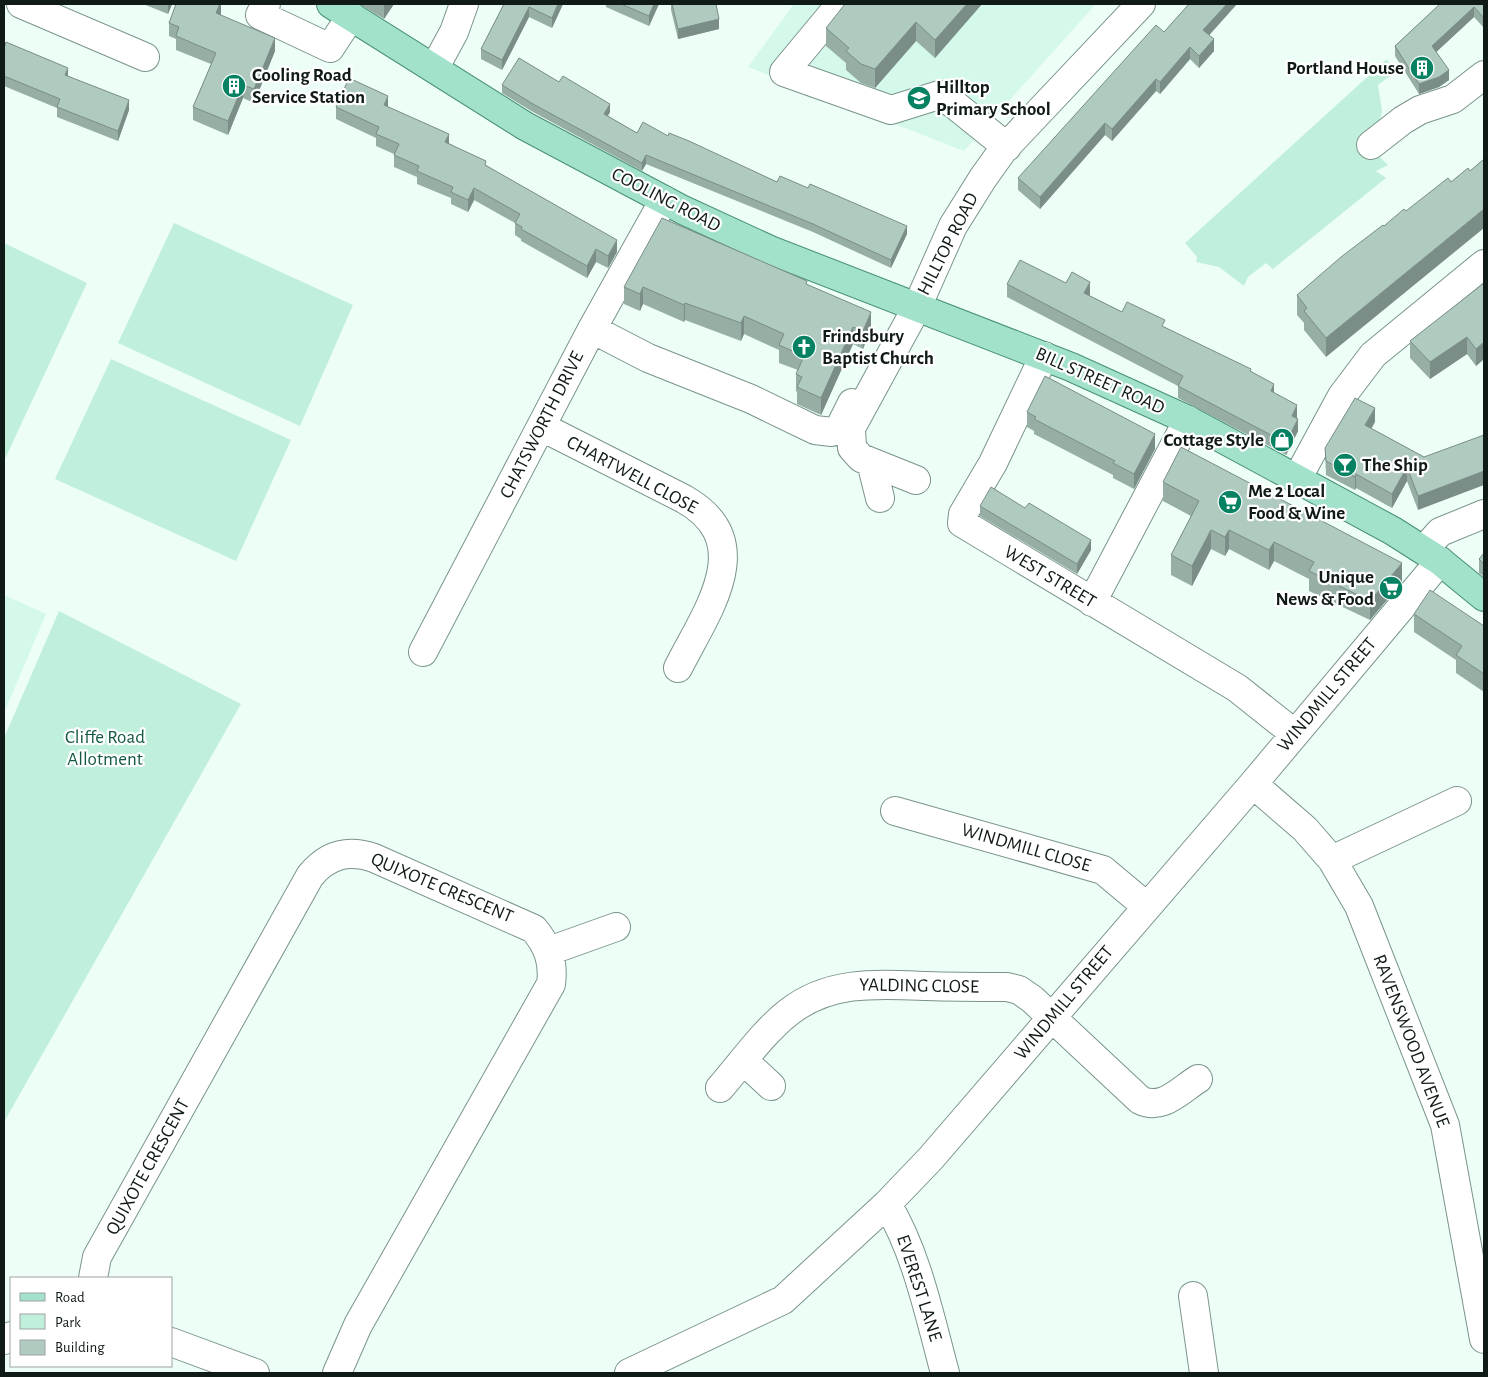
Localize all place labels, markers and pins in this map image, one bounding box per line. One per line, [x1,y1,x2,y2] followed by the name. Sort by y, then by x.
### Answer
[1409,55,1435,81] building icon: Portland House
[1286,59,1404,78] place label: Portland House
[252,66,365,107] place label: Cooling Road Service Station
[221,73,247,99] building icon: Cooling Road Service Station
[936,78,1051,119] place label: Hilltop Primary School
[906,85,932,111] school or university icon: Hilltop Primary School
[822,327,934,368] place label: Frindsbury Baptist Church
[791,334,817,360] church icon: Frindsbury Baptist Church
[1269,427,1295,453] shop icon: Cottage Style
[1164,431,1264,450] place label: Cottage Style
[1332,452,1358,478] bar icon: The Ship
[1362,456,1428,475] place label: The Ship
[1248,482,1345,523] place label: Me 2 Local Food & Wine
[1217,489,1243,515] supermarket icon: Me 2 Local Food & Wine
[1275,568,1374,609] place label: Unique News & Food
[1378,575,1404,601] supermarket icon: Unique News & Food

